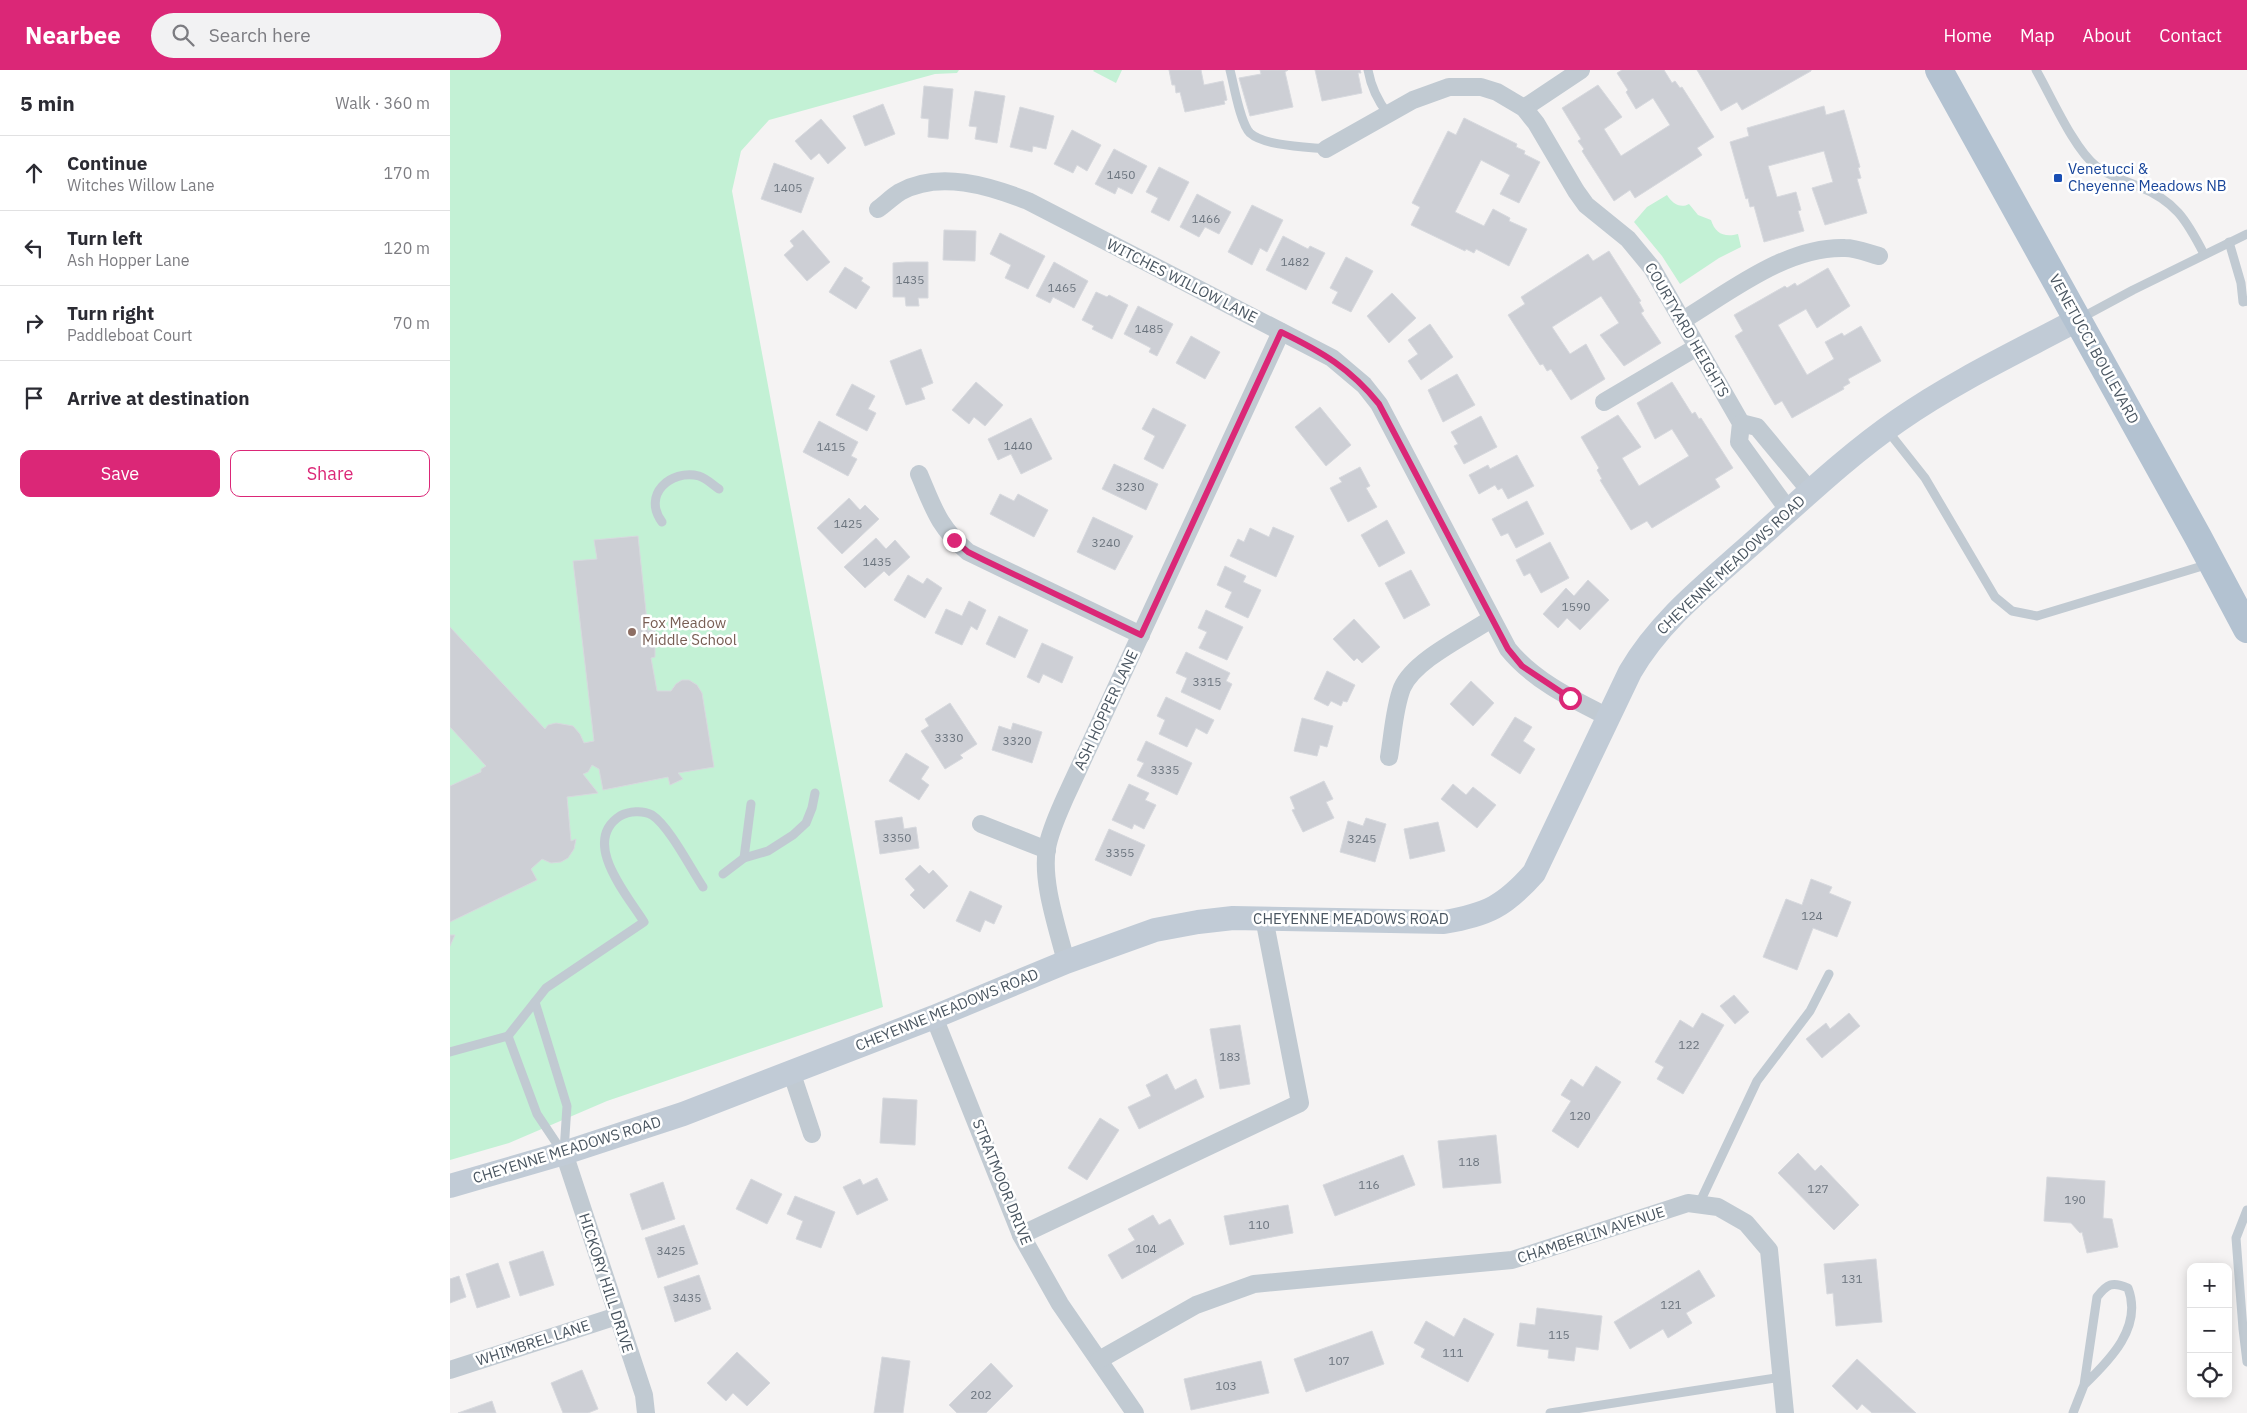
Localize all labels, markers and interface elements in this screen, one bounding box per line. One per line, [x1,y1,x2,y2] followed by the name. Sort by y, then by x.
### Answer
[151,13,501,58] search box
[25,19,121,51] text: Nearbee
[169,21,197,49] icon: search
[209,23,311,47] text: Search here
[1944,24,1992,47] text: Home
[2020,24,2055,47] text: Map
[2083,24,2131,47] text: About
[2159,24,2222,47] text: Contact
[20,89,75,117] text: 5 min
[335,93,430,113] text: Walk · 360 m
[67,151,147,175] text: Continue
[20,159,48,187] icon: ahead
[2068,159,2227,195] place label: Venetucci & Cheyenne Meadows NB
[383,163,430,183] text: 170 m
[1107,167,1135,182] house number: 1450
[2052,172,2064,184] marker: Venetucci & Cheyenne Meadows NB
[67,175,215,195] text: Witches Willow Lane
[774,180,802,195] house number: 1405
[1192,211,1220,226] house number: 1466
[67,226,143,250] text: Turn left
[20,234,48,262] icon: left
[1104,234,1261,327] street label: WITCHES WILLOW LANE
[383,238,430,258] text: 120 m
[67,250,190,270] text: Ash Hopper Lane
[1281,254,1309,269] house number: 1482
[1641,259,1734,400] street label: COURTYARD HEIGHTS
[2045,270,2144,427] street label: VENETUCCI BOULEVARD
[896,272,924,287] house number: 1435
[1048,280,1076,295] house number: 1465
[67,301,154,325] text: Turn right
[20,309,48,337] icon: right
[393,313,430,333] text: 70 m
[1135,321,1163,336] house number: 1485
[67,325,193,345] text: Paddleboat Court
[20,384,48,412] icon: arrive
[67,386,250,410] text: Arrive at destination
[1004,438,1032,453] house number: 1440
[817,439,845,454] house number: 1415
[20,450,220,497] button: Save
[230,450,430,497] button: Share
[1116,479,1144,494] house number: 3230
[1653,491,1809,638] street label: CHEYENNE MEADOWS ROAD
[834,516,862,531] house number: 1425
[943,529,966,552] route end
[1092,535,1120,550] house number: 3240
[863,554,891,569] house number: 1435
[1562,599,1590,614] house number: 1590
[642,613,737,649] place label: Fox Meadow Middle School
[626,626,638,638] marker: Fox Meadow Middle School
[1069,647,1142,773] street label: ASH HOPPER LANE
[1193,674,1221,689] house number: 3315
[1559,687,1582,710] route start
[935,730,963,745] house number: 3330
[1003,733,1031,748] house number: 3320
[1151,762,1179,777] house number: 3335
[883,830,911,845] house number: 3350
[1348,831,1376,846] house number: 3245
[1106,845,1134,860] house number: 3355
[1801,908,1823,923] house number: 124
[1253,909,1449,928] street label: CHEYENNE MEADOWS ROAD
[852,964,1041,1055] street label: CHEYENNE MEADOWS ROAD
[1678,1037,1700,1052] house number: 122
[1219,1049,1241,1064] house number: 183
[1569,1108,1591,1123] house number: 120
[470,1112,663,1187] street label: CHEYENNE MEADOWS ROAD
[969,1116,1036,1248] street label: STRATMOOR DRIVE
[1458,1154,1480,1169] house number: 118
[1358,1177,1380,1192] house number: 116
[1807,1181,1829,1196] house number: 127
[2064,1192,2086,1207] house number: 190
[1515,1202,1667,1267] street label: CHAMBERLIN AVENUE
[575,1211,638,1355] street label: HICKORY HILL DRIVE
[1248,1217,1270,1232] house number: 110
[1135,1241,1157,1256] house number: 104
[657,1243,685,1258] house number: 3425
[2187,1263,2232,1398] map controls
[2187,1263,2232,1308] button: +
[1841,1271,1863,1286] house number: 131
[673,1290,701,1305] house number: 3435
[1660,1297,1682,1312] house number: 121
[2187,1308,2232,1353] button: −
[474,1315,592,1370] street label: WHIMBREL LANE
[1548,1327,1570,1342] house number: 115
[1442,1345,1464,1360] house number: 111
[1328,1353,1350,1368] house number: 107
[2187,1353,2232,1398] button: locate
[1215,1378,1237,1393] house number: 103
[970,1387,992,1402] house number: 202

